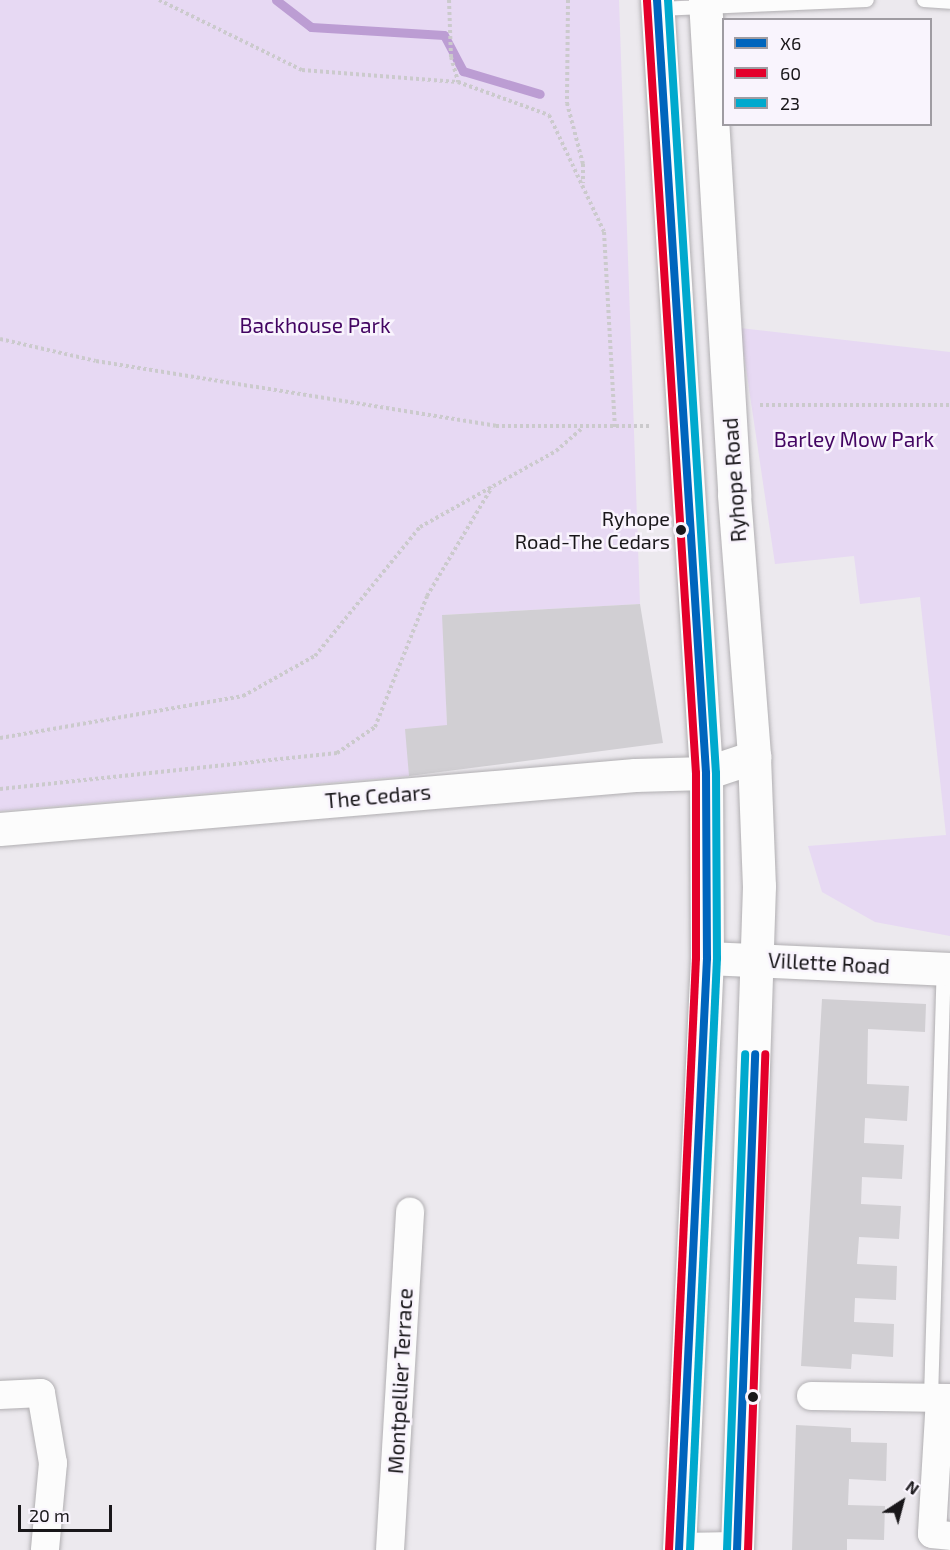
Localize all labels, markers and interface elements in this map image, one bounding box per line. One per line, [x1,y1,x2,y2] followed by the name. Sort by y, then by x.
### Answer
[722,18,932,126] legend
[780,32,801,54] text: X6
[780,62,801,84] text: 60
[780,92,800,114] text: 23
[239,312,391,338] park label: Backhouse Park
[717,417,751,543] street label: Ryhope Road
[773,426,935,452] park label: Barley Mow Park
[515,506,670,553] place label: Ryhope Road-The Cedars
[675,524,687,536] marker: Ryhope Road-The Cedars
[324,779,432,813] street label: The Cedars
[767,947,891,979] street label: Villette Road
[383,1287,417,1475] street label: Montpellier Terrace
[747,1391,759,1403] unlabelled marker
[872,1472,932,1532] north arrow
[903,1476,923,1498] text: N
[21,1493,116,1531] scale bar
[29,1504,70,1526] text: 20 m

